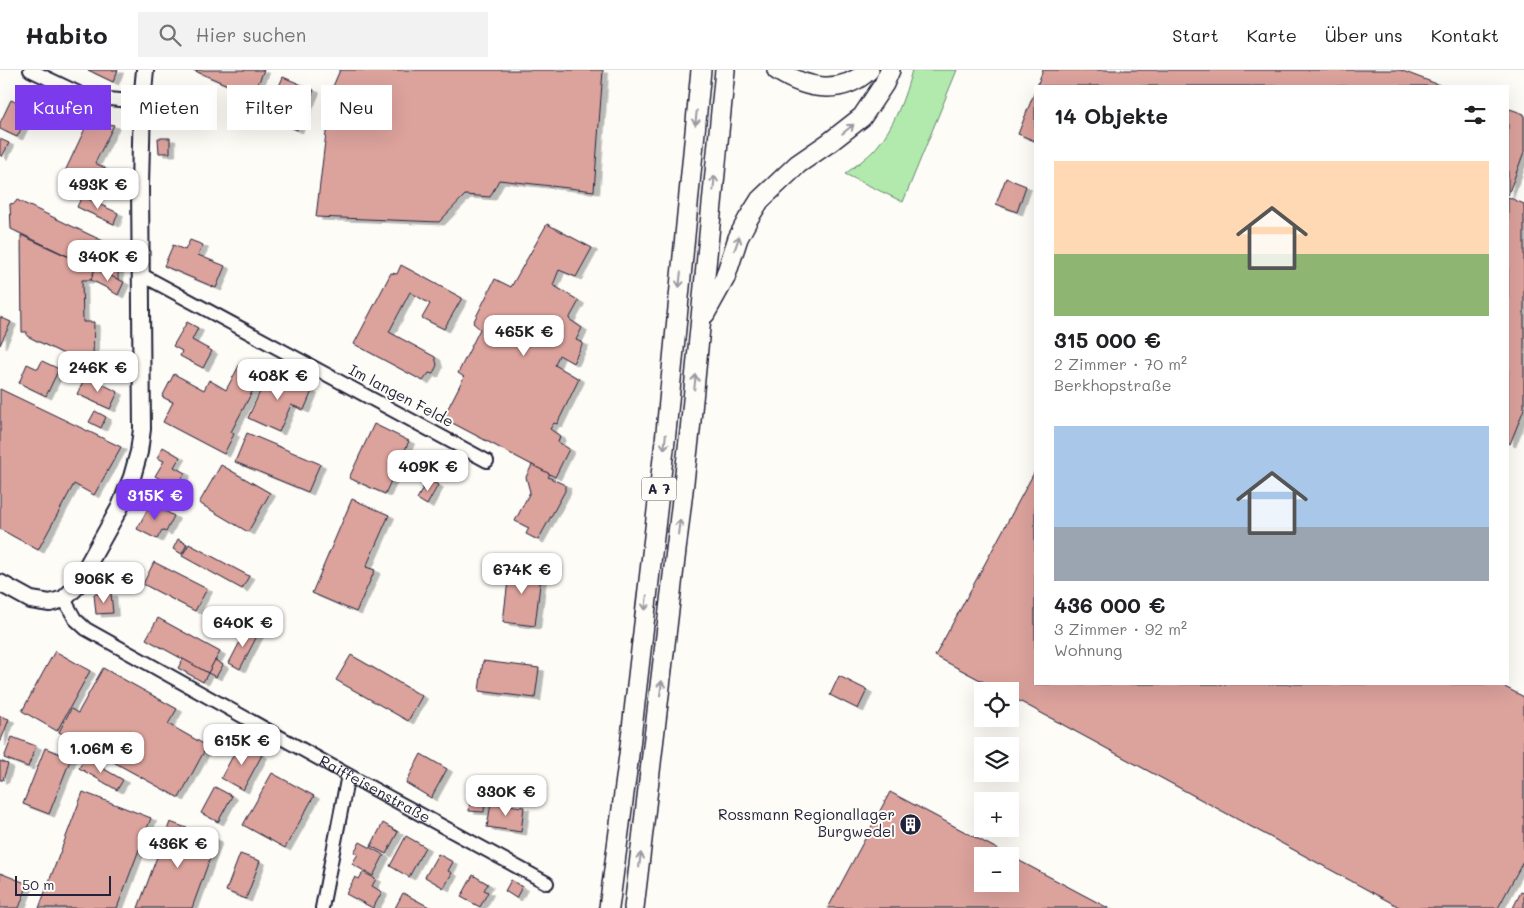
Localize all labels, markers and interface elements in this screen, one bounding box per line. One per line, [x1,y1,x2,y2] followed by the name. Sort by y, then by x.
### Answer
[138,12,488,57] search box
[25,19,108,50] text: Habito
[156,21,184,49] icon: search
[196,22,306,47] text: Hier suchen
[1172,23,1219,47] text: Start
[1247,23,1297,47] text: Karte
[1325,23,1403,47] text: Über uns
[1431,23,1499,47] text: Kontakt
[15,85,111,130] chip: Kaufen
[121,85,217,130] chip: Mieten
[227,85,311,130] chip: Filter
[321,85,392,130] chip: Neu
[1461,101,1489,129] icon: filters
[1054,102,1168,129] text: 14 Objekte
[691,110,701,126] one-way arrow
[841,124,854,135] one-way arrow
[57,168,139,210] pin: 493K €
[69,173,127,194] text: 493K €
[710,176,719,192] one-way arrow
[1227,193,1317,283] icon: home
[733,236,742,252] one-way arrow
[67,240,149,282] pin: 340K €
[78,245,138,266] text: 340K €
[675,272,685,288] one-way arrow
[483,314,565,357] pin: 465K €
[495,320,553,341] text: 465K €
[1054,326,1161,353] text: 315 000 €
[57,350,139,393] pin: 246K €
[1054,353,1187,374] text: 2 Zimmer · 70 m²
[69,356,127,377] text: 246K €
[237,358,319,401] pin: 408K €
[346,359,457,431] street label: Im langen Felde
[248,364,308,385] text: 408K €
[690,374,700,390] one-way arrow
[1054,374,1172,395] text: Berkhopstraße
[660,434,670,450] one-way arrow
[387,450,469,492] pin: 409K €
[398,455,458,476] text: 409K €
[1227,458,1317,548] icon: home
[114,478,196,521] pin: 315K €
[642,478,676,500] road number: A 7
[127,484,183,505] text: 315K €
[674,519,684,535] one-way arrow
[481,552,563,595] pin: 674K €
[493,558,551,579] text: 674K €
[63,562,145,604] pin: 906K €
[75,567,133,588] text: 906K €
[1054,591,1165,618] text: 436 000 €
[641,595,651,611] one-way arrow
[202,606,284,648] pin: 640K €
[213,611,273,632] text: 640K €
[1054,618,1187,639] text: 3 Zimmer · 92 m²
[1054,639,1122,660] text: Wohnung
[656,681,666,697] one-way arrow
[974,682,1019,892] map controls
[974,682,1019,727] button: locate
[201,724,283,766] pin: 615K €
[214,729,270,750] text: 615K €
[55,732,147,774] pin: 1.06M €
[69,737,133,758] text: 1.06M €
[974,737,1019,782] button: layers
[316,750,434,827] street label: Raiffeisenstraße
[465,774,547,817] pin: 330K €
[477,780,535,801] text: 330K €
[974,792,1019,837] button: +
[718,804,895,841] place label: Rossmann Regionallager Burgwedel
[899,812,923,836] building icon: Rossmann Regionallager Burgwedel
[137,826,219,869] pin: 436K €
[149,832,207,853] text: 436K €
[974,847,1019,892] button: −
[635,852,645,868] one-way arrow
[15,873,111,896] scale bar
[22,875,54,894] text: 50 m

